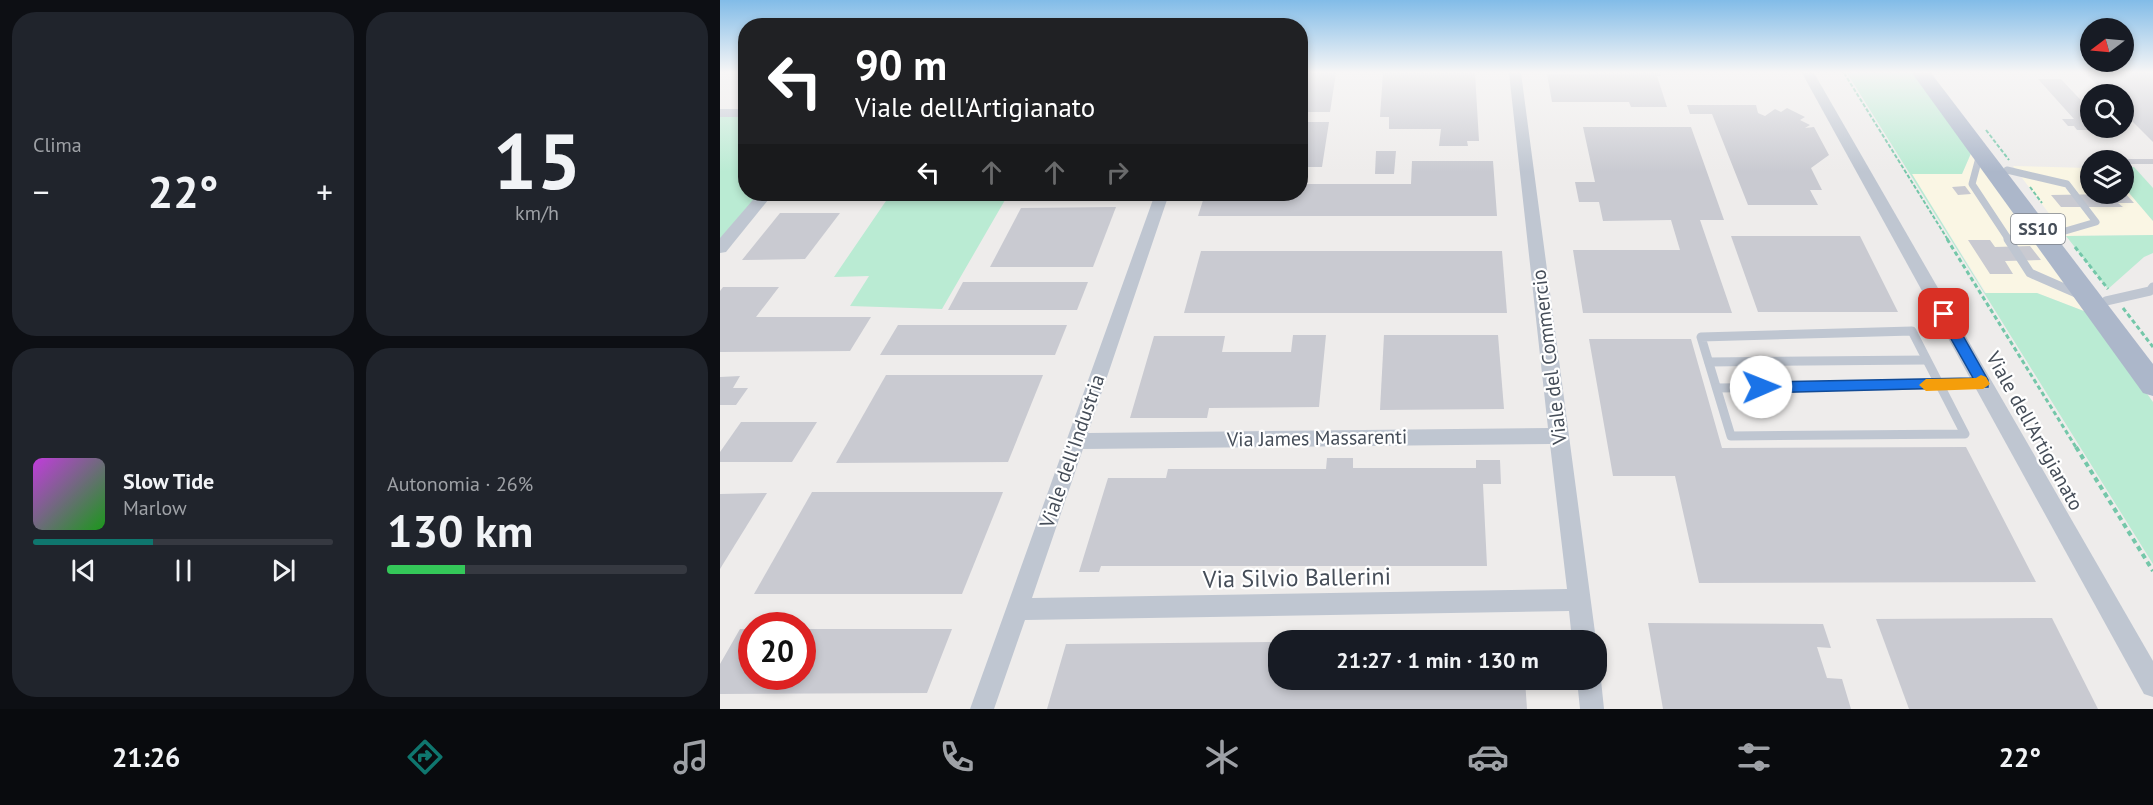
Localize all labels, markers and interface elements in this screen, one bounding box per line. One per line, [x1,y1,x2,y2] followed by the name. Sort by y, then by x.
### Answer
[2080,18,2134,72] north arrow
[2080,18,2134,204] map controls
[855,37,947,92] text: 90 m
[756,42,834,120] icon: left
[2080,84,2134,138] button: search
[855,90,1095,124] text: Viale dell'Artigianato
[493,110,581,211] text: 15
[33,132,82,158] text: Clima
[2080,150,2134,204] button: layers
[912,156,945,189] icon: left
[975,156,1008,189] icon: ahead
[1038,156,1071,189] icon: ahead
[1101,156,1134,189] icon: right
[148,162,218,220] text: 22°
[33,170,50,213] text: −
[316,170,333,213] text: +
[515,200,559,226] text: km/h
[2011,214,2065,244] road number: SS10
[1525,268,1573,447] street label: Viale del Commercio
[1918,288,1969,339] pin
[1927,297,1960,330] icon: arrive
[1980,346,2089,515] street label: Viale dell'Artigianato
[1729,355,1793,419] position arrow
[1033,371,1110,532] street label: Viale dell'Industria
[1226,423,1407,453] street label: Via James Massarenti
[123,467,214,495] text: Slow Tide
[387,471,533,497] text: Autonomia · 26%
[123,495,187,521] text: Marlow
[387,501,533,559] text: 130 km
[67,554,100,587] icon: previous
[167,554,200,587] icon: pause
[267,554,300,587] icon: next
[1202,560,1391,595] street label: Via Silvio Ballerini
[738,612,816,690] speed limit sign: 20
[1336,646,1539,674] text: 21:27 · 1 min · 130 m
[404,736,446,778] icon: directions
[670,736,712,778] icon: music
[936,736,978,778] icon: phone
[1201,736,1243,778] icon: climate
[1467,736,1509,778] icon: car
[1733,736,1775,778] icon: filters
[112,740,180,774] text: 21:26
[1999,740,2041,774] text: 22°

